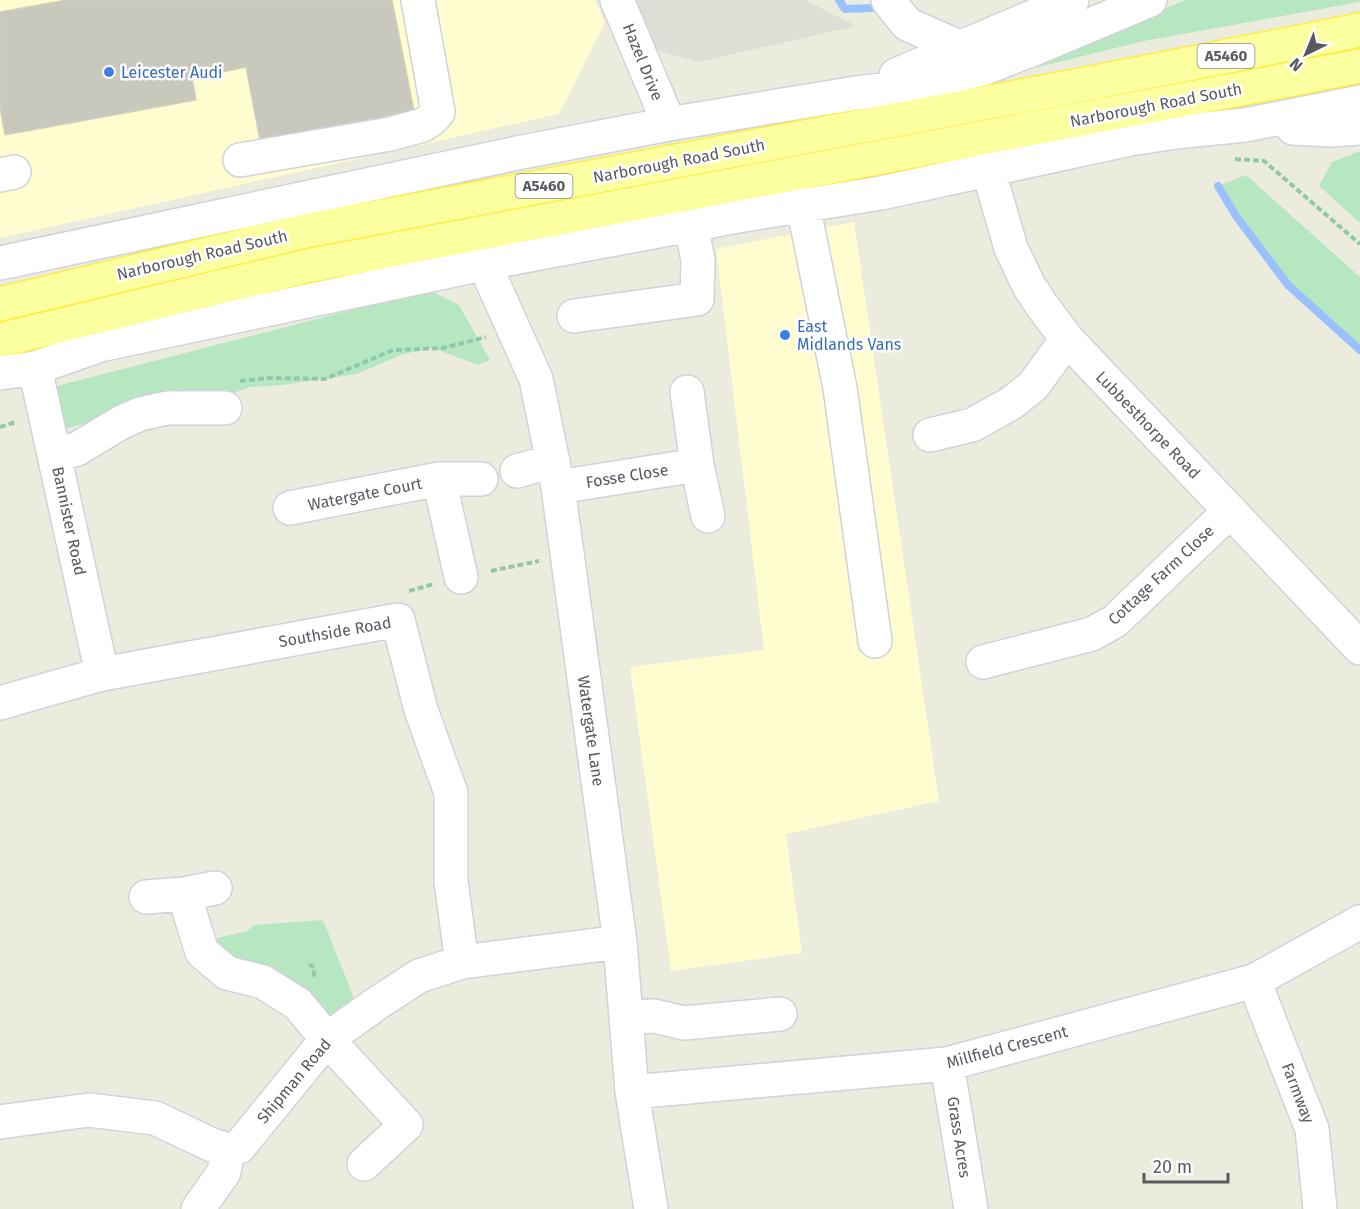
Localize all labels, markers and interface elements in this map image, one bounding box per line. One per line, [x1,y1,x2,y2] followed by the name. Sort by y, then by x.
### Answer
[619,21,667,103] street label: Hazel Drive
[1276,24,1336,84] north arrow
[1198,44,1254,68] road number: A5460
[1286,54,1306,75] text: N
[121,63,223,82] place label: Leicester Audi
[102,65,116,79] marker: Leicester Audi
[1068,79,1244,131] street label: Narborough Road South
[591,135,767,187] street label: Narborough Road South
[516,174,572,198] road number: A5460
[115,226,289,284] street label: Narborough Road South
[797,317,901,354] place label: East Midlands Vans
[778,328,792,342] marker: East Midlands Vans
[1092,367,1204,483] street label: Lubbesthorpe Road
[584,460,670,492] street label: Fosse Close
[48,465,90,577] street label: Bannister Road
[306,474,424,514] street label: Watergate Court
[1104,521,1218,629] street label: Cottage Farm Close
[277,613,393,651] street label: Southside Road
[574,674,608,788] street label: Watergate Lane
[944,1022,1070,1072] street label: Millfield Crescent
[253,1035,335,1127] street label: Shipman Road
[1278,1060,1318,1126] street label: Farmway
[943,1095,975,1179] street label: Grass Acres
[1144,1146,1228,1184] scale bar
[1153,1156,1192,1178] text: 20 m

